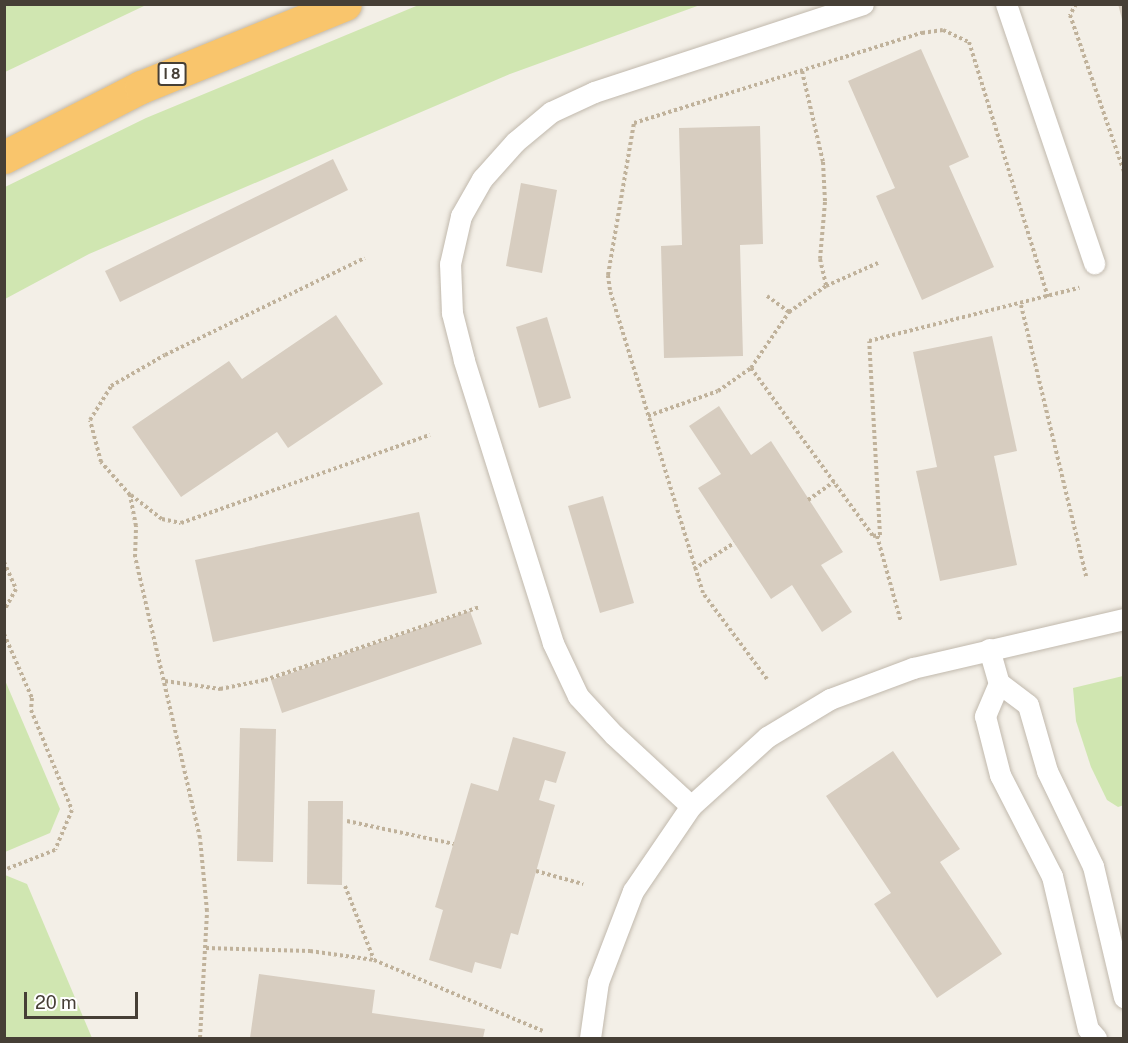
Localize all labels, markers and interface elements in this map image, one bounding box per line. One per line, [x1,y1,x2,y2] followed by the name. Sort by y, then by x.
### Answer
[157,63,187,85] road number: I 8
[27,980,141,1018] scale bar
[35,992,77,1013] text: 20 m

